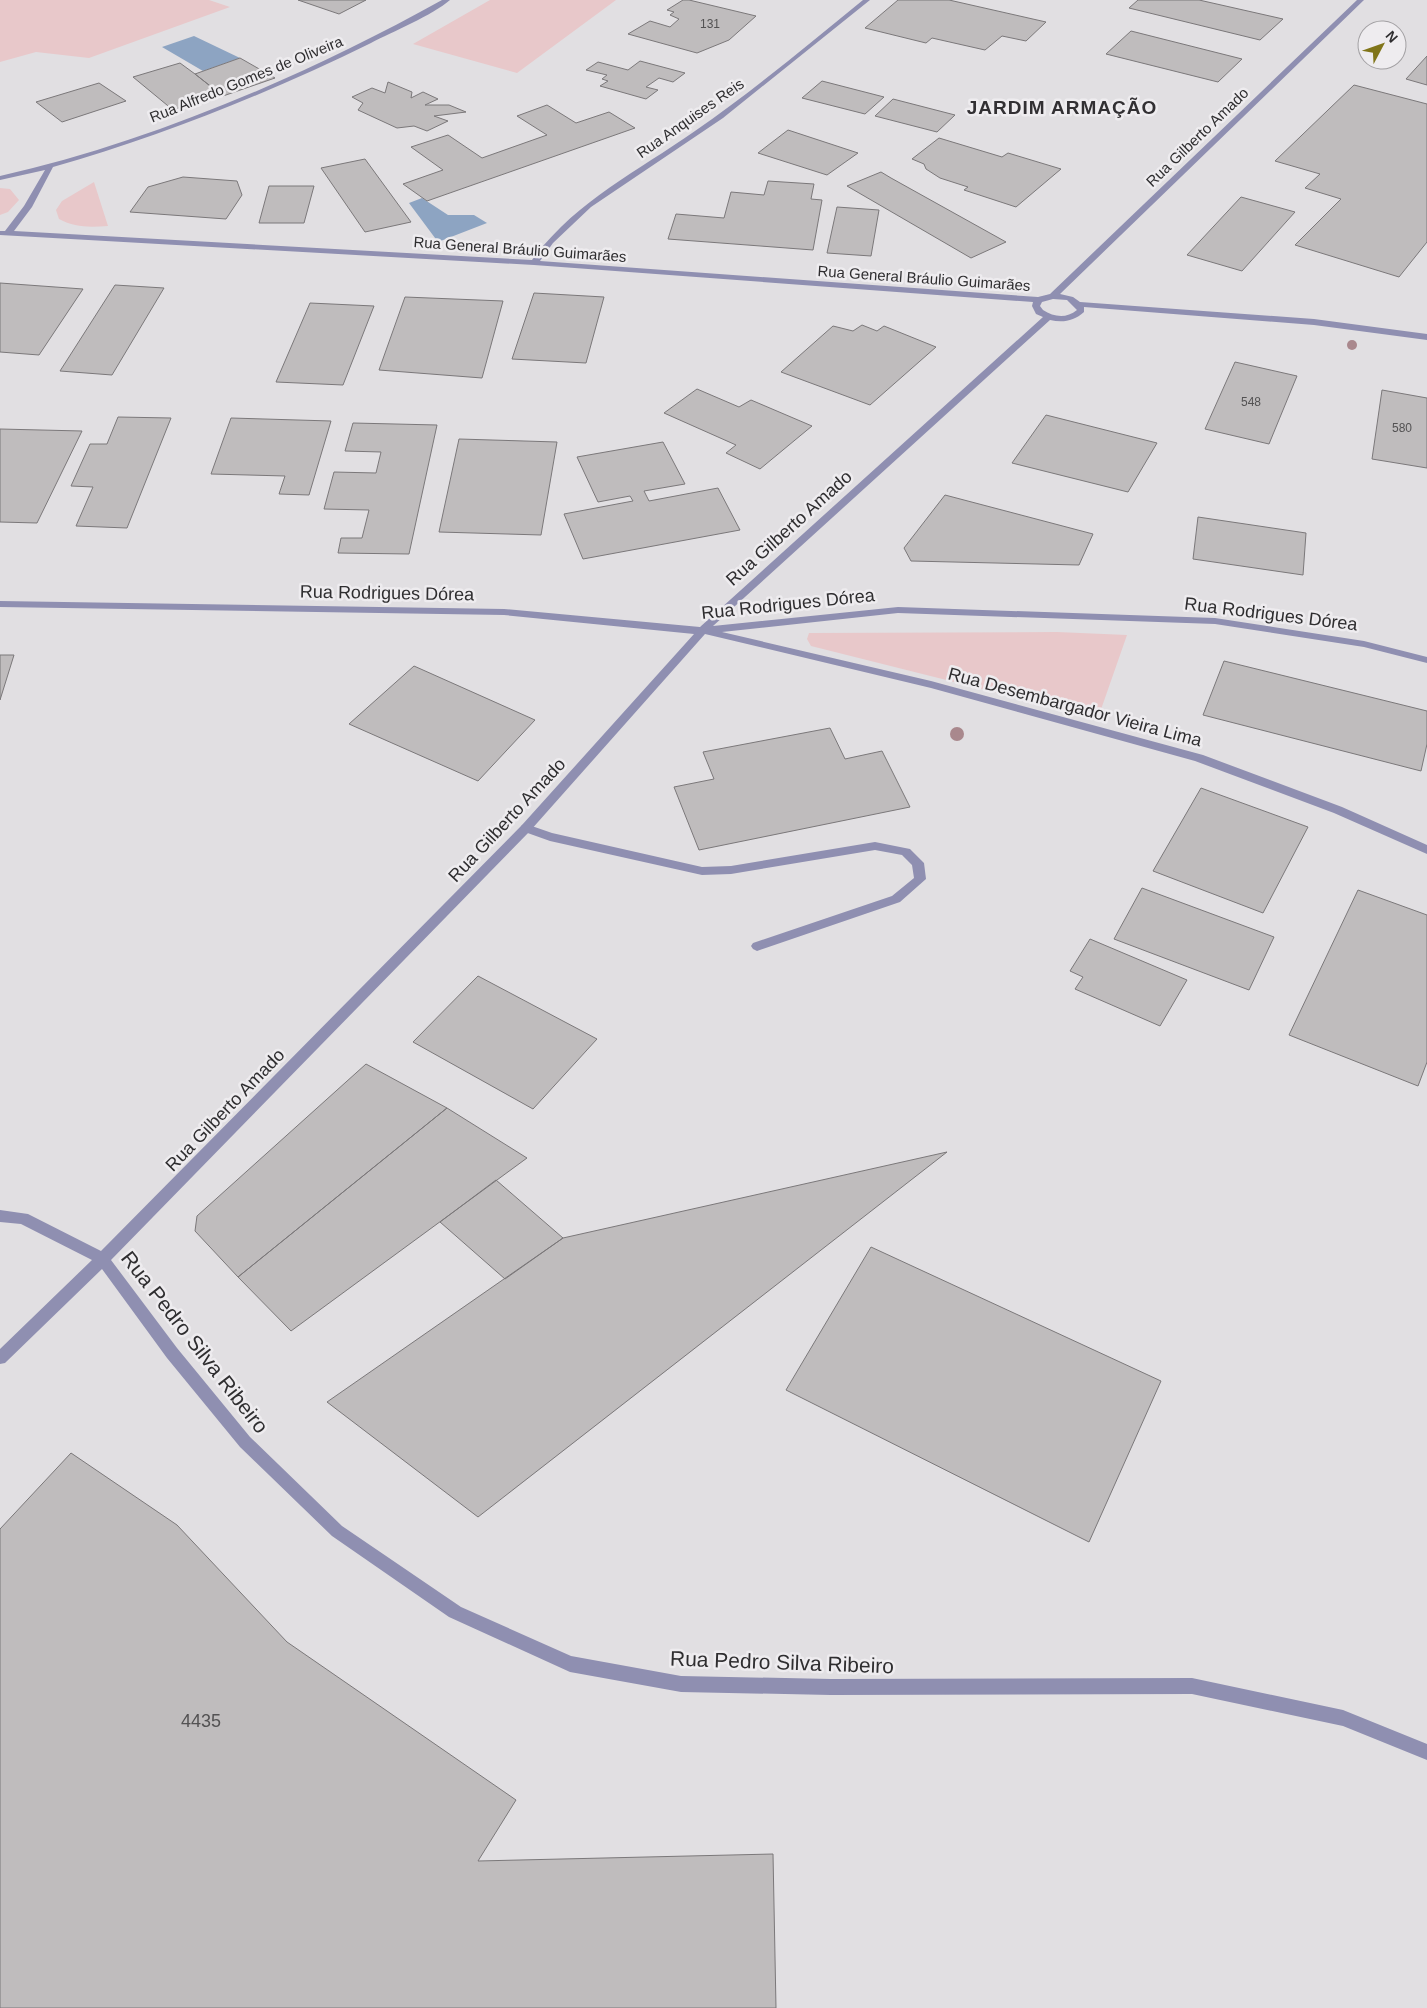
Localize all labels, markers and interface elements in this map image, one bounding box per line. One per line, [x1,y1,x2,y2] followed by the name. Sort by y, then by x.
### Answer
[700,17,720,31] house number: 131
[1357,20,1407,70] north arrow
[1382,27,1401,46] text: N
[147,32,346,126] street label: Rua Alfredo Gomes de Oliveira
[633,75,747,161] street label: Rua Anquises Reis
[1143,84,1251,190] street label: Rua Gilberto Amado
[967,97,1157,118] district label: JARDIM ARMAÇÃO
[413,233,627,265] street label: Rua General Bráulio Guimarães
[817,262,1031,294] street label: Rua General Bráulio Guimarães
[1241,395,1261,409] house number: 548
[1392,421,1412,435] house number: 580
[722,466,856,590] street label: Rua Gilberto Amado
[300,581,475,605] street label: Rua Rodrigues Dórea
[700,585,877,623] street label: Rua Rodrigues Dórea
[1183,593,1360,635] street label: Rua Rodrigues Dórea
[946,663,1205,751] street label: Rua Desembargador Vieira Lima
[444,754,570,886] street label: Rua Gilberto Amado
[162,1045,288,1175] street label: Rua Gilberto Amado
[117,1247,273,1437] street label: Rua Pedro Silva Ribeiro
[670,1647,894,1677] street label: Rua Pedro Silva Ribeiro
[181,1711,221,1731] house number: 4435

